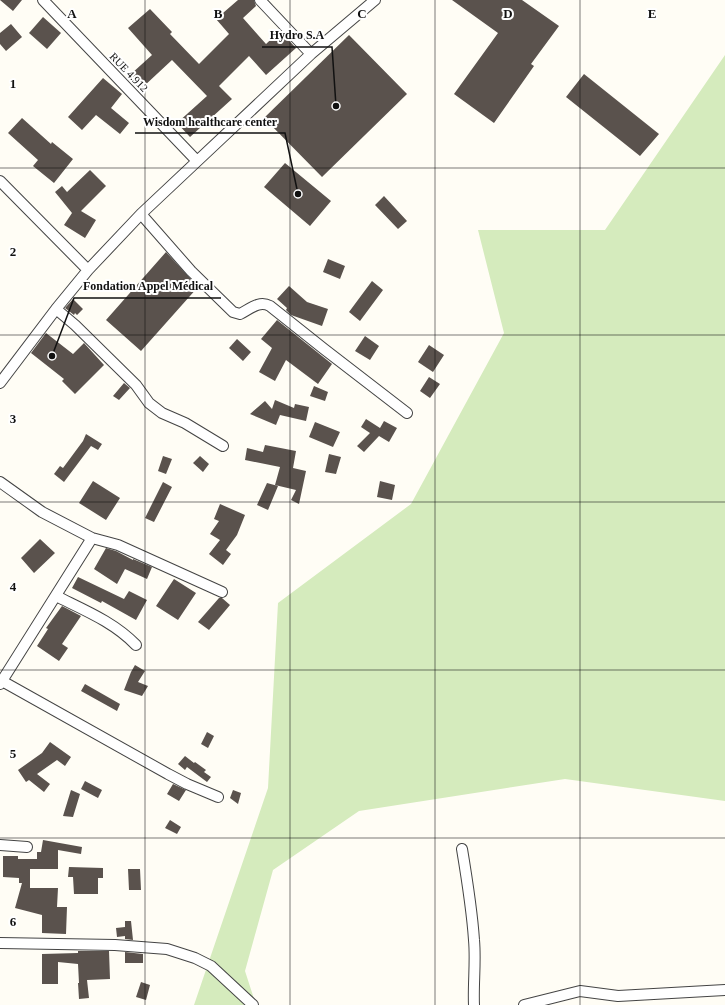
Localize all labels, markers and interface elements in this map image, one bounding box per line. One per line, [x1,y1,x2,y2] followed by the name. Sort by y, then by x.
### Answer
[67,6,77,21] text: A
[214,6,223,21] text: B
[357,6,367,21] text: C
[503,6,513,21] text: D
[648,6,656,21] text: E
[262,23,332,47] callout: Hydro S.A
[270,28,325,42] text: Hydro S.A
[107,50,151,94] street label: RUE 4.912
[10,76,16,91] text: 1
[135,109,285,133] callout: Wisdom healthcare center
[143,115,278,129] text: Wisdom healthcare center
[10,244,16,259] text: 2
[74,274,221,298] callout: Fondation Appel Médical
[83,279,214,293] text: Fondation Appel Médical
[10,411,17,426] text: 3
[10,579,17,594] text: 4
[10,746,17,761] text: 5
[10,914,17,929] text: 6

